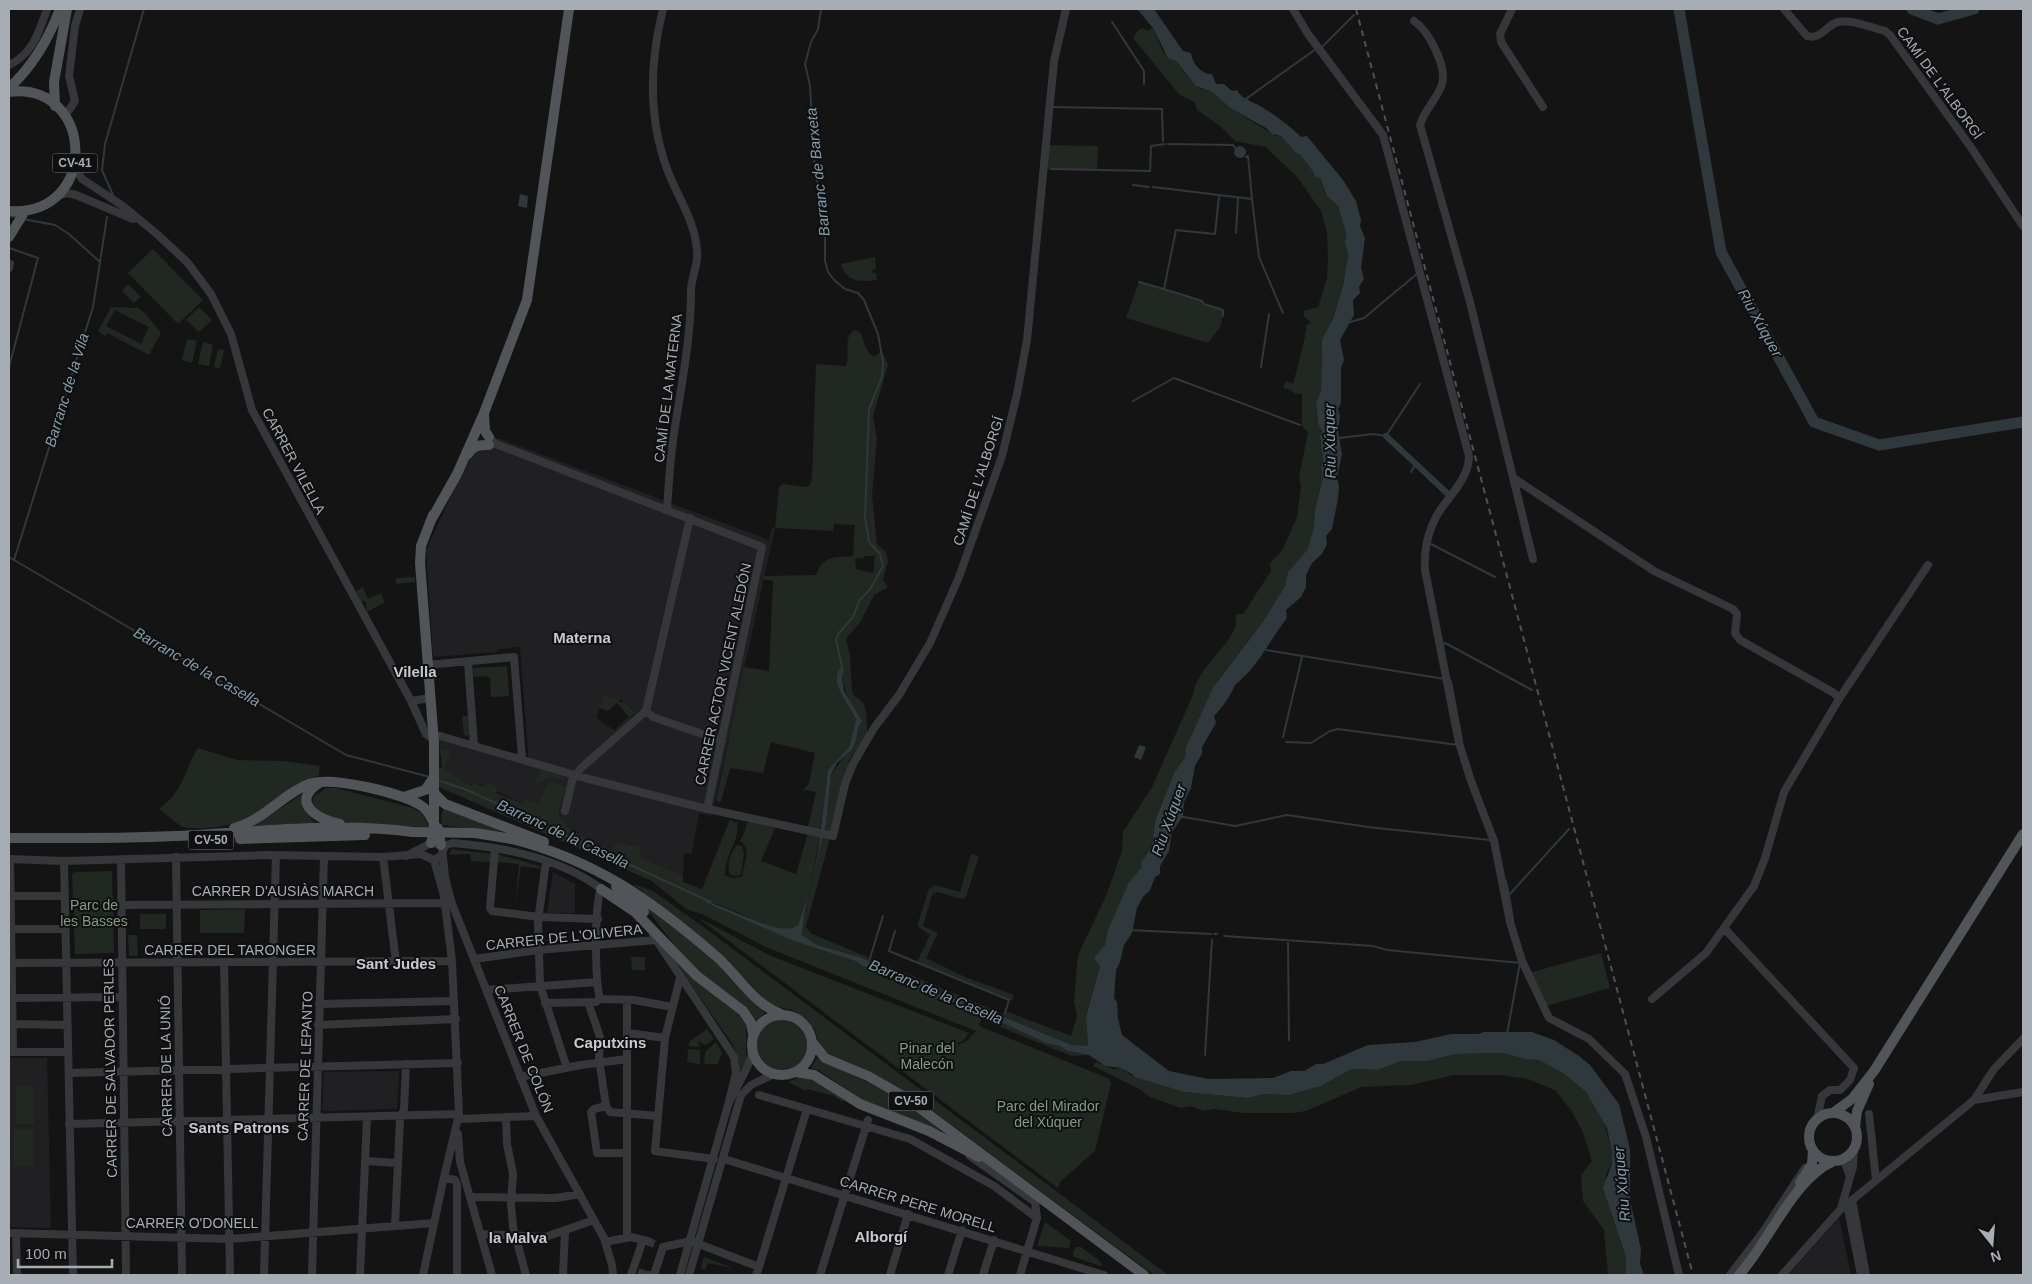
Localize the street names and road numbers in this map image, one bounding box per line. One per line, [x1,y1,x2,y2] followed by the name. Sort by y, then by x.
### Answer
[1894,24,1986,142] street label: CAMÍ DE L'ALBORGÍ
[52,154,98,172] road number: CV-41
[651,312,685,463] street label: CAMÍ DE LA MATERNA
[259,405,329,518] street label: CARRER VILELLA
[950,414,1006,548] street label: CAMÍ DE L'ALBORGÍ
[692,561,754,787] street label: CARRER ACTOR VICENT ALEDÓN
[188,830,234,850] road number: CV-50
[192,883,374,899] street label: CARRER D'AUSIÀS MARCH
[485,921,644,953] street label: CARRER DE L'OLIVERA
[144,942,316,958] street label: CARRER DEL TARONGER
[100,958,120,1178] street label: CARRER DE SALVADOR PERLES
[491,983,557,1115] street label: CARRER DE COLÓN
[294,990,316,1141] street label: CARRER DE LEPANTO
[157,995,175,1137] street label: CARRER DE LA UNIÓ
[888,1092,934,1110] road number: CV-50
[838,1173,998,1235] street label: CARRER PERE MORELL
[126,1215,259,1231] street label: CARRER O'DONELL

